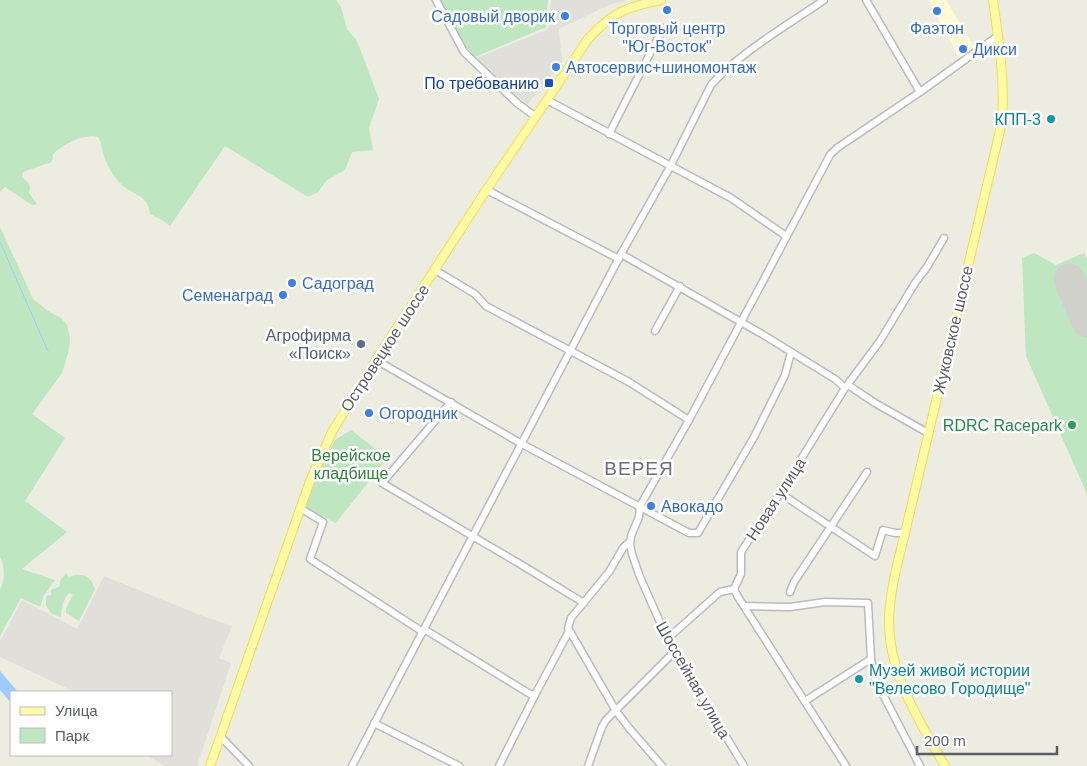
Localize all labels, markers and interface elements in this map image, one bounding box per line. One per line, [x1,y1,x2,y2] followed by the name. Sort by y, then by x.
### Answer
[661,4,673,16] marker: Торговый центр "Юг-Восток"
[931,5,943,17] marker: Фаэтон
[431,8,556,25] place label: Садовый дворик
[559,10,571,22] marker: Садовый дворик
[608,20,726,55] place label: Торговый центр "Юг-Восток"
[910,20,964,37] place label: Фаэтон
[973,41,1017,58] place label: Дикси
[957,43,969,55] marker: Дикси
[566,59,757,76] place label: Автосервис+шиномонтаж
[550,61,562,73] marker: Автосервис+шиномонтаж
[424,75,539,92] place label: По требованию
[543,77,555,89] marker: По требованию
[994,111,1041,128] place label: КПП-3
[1045,113,1057,125] marker: КПП-3
[930,264,976,396] street label: Жуковское шоссе
[302,275,375,292] place label: Садоград
[286,277,298,289] marker: Садоград
[338,281,432,415] street label: Островецкое шоссе
[182,287,274,304] place label: Семенаград
[277,289,289,301] marker: Семенаград
[266,327,351,362] place label: Агрофирма «Поиск»
[355,338,367,350] marker: Агрофирма «Поиск»
[379,405,458,422] place label: Огородник
[363,407,375,419] marker: Огородник
[943,417,1063,434] place label: RDRC Racepark
[1066,419,1078,431] marker: RDRC Racepark
[311,447,391,482] park label: Верейское кладбище
[743,455,809,543] street label: Новая улица
[604,458,674,479] district label: ВЕРЕЯ
[661,498,723,515] place label: Авокадо
[645,500,657,512] marker: Авокадо
[653,618,733,742] street label: Шоссейная улица
[869,662,1030,697] place label: Музей живой истории "Велесово Городище"
[853,673,865,685] marker: Музей живой истории "Велесово Городище"
[10,691,172,756] legend
[55,702,98,719] text: Улица
[917,724,1057,756] scale bar
[55,727,89,744] text: Парк
[924,732,966,749] text: 200 m

